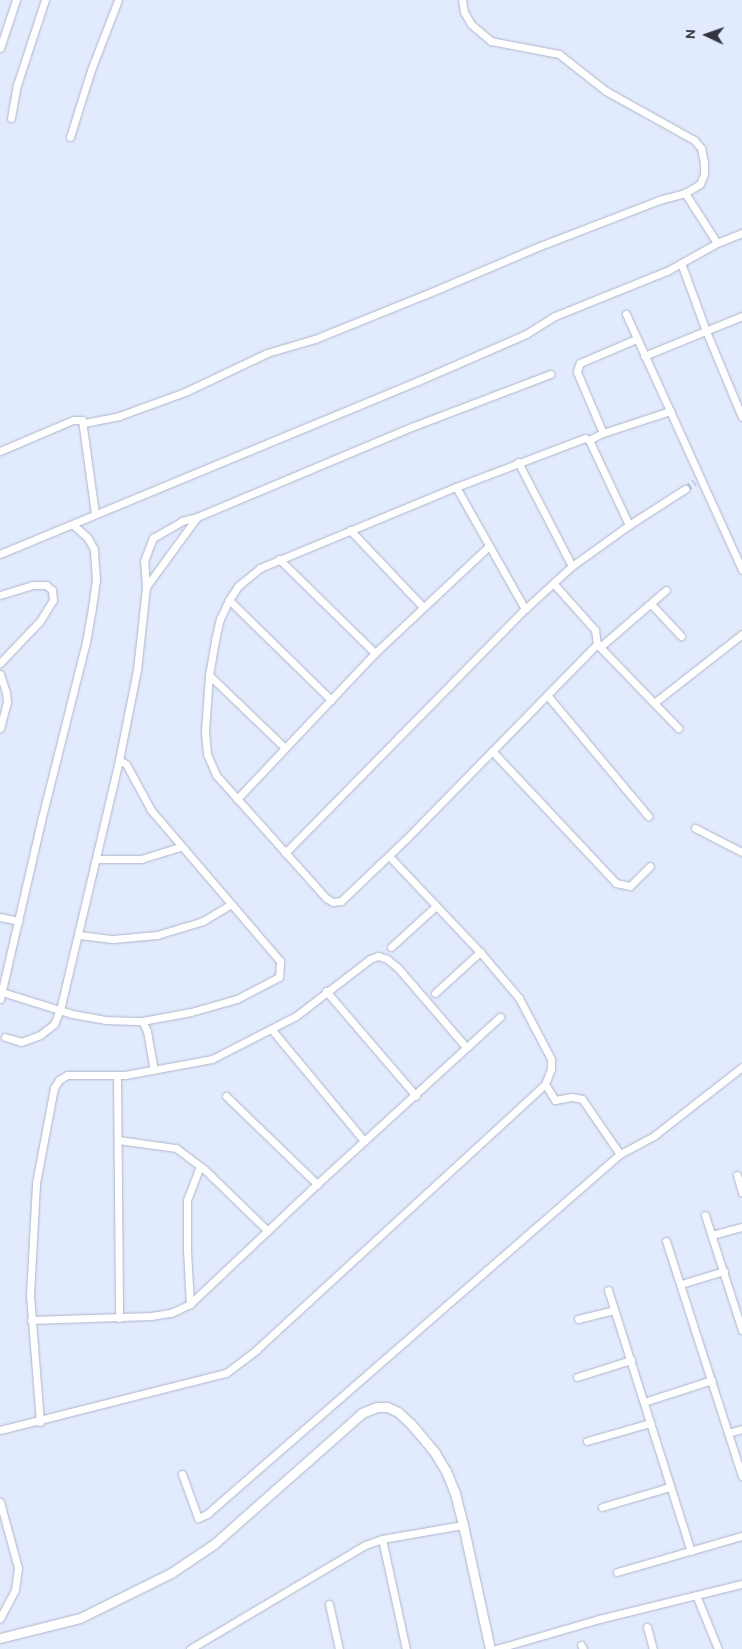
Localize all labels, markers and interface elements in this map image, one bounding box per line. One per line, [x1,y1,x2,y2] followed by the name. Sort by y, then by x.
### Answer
[682,10,732,60] north arrow
[683,29,700,40] text: N

